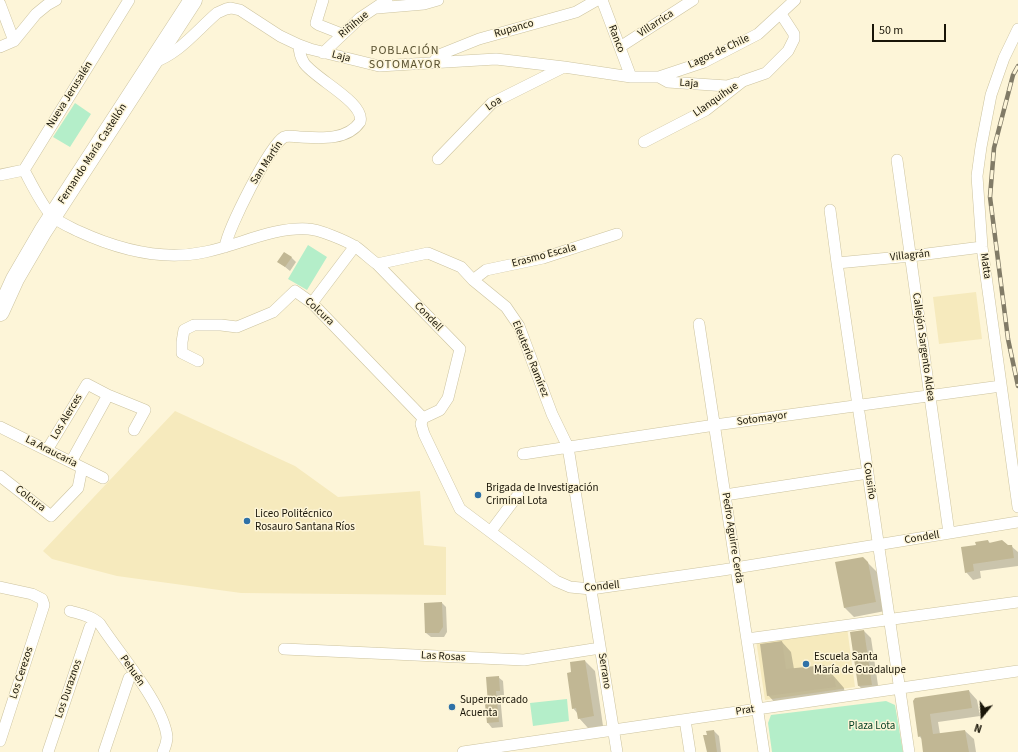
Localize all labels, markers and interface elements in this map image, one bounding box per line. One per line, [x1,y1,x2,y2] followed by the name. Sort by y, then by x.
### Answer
[635,7,677,41] street label: Villarrica
[336,9,372,41] street label: Riñihue
[874,16,948,42] scale bar
[493,17,535,41] street label: Rupanco
[879,22,903,39] text: 50 m
[605,23,627,55] street label: Ranco
[686,32,752,72] street label: Lagos de Chile
[369,44,441,72] district label: POBLACIÓN SOTOMAYOR
[330,48,352,66] street label: Laja
[44,59,96,131] street label: Nueva Jerusalén
[679,77,699,91] street label: Laja
[691,80,741,120] street label: Llanquihue
[483,94,505,114] street label: Loa
[56,101,130,207] street label: Fernando María Castellón
[248,139,286,187] street label: San Martín
[510,241,578,271] street label: Erasmo Escala
[889,247,931,265] street label: Villagrán
[977,252,993,280] street label: Matta
[909,292,937,402] street label: Callejón Sargento Aldea
[302,295,336,329] street label: Colcura
[411,300,445,334] street label: Condell
[509,319,551,399] street label: Eleuterio Ramírez
[48,392,86,442] street label: Los Alerces
[736,409,788,429] street label: Sotomayor
[23,433,79,471] street label: La Araucaria
[860,462,878,500] street label: Cousiño
[486,482,598,508] place label: Brigada de Investigación Criminal Lota
[12,483,48,515] street label: Colcura
[473,490,483,500] marker: Brigada de Investigación Criminal Lota
[718,492,746,584] street label: Pedro Aguirre Cerda
[255,508,355,534] place label: Liceo Politécnico Rosauro Santana Ríos
[242,516,252,526] marker: Liceo Politécnico Rosauro Santana Ríos
[903,529,941,547] street label: Condell
[584,579,620,595] street label: Condell
[7,645,37,701] street label: Los Cerezos
[420,649,466,665] street label: Las Rosas
[814,651,906,677] place label: Escuela Santa María de Guadalupe
[595,652,613,690] street label: Serrano
[117,653,147,689] street label: Pehuén
[53,658,85,720] street label: Los Duraznos
[801,659,811,669] marker: Escuela Santa María de Guadalupe
[460,694,528,720] place label: Supermercado Acuenta
[962,696,1002,736] north arrow
[447,702,457,712] marker: Supermercado Acuenta
[735,703,755,719] street label: Prat
[849,720,895,734] park label: Plaza Lota
[972,720,984,736] text: N

